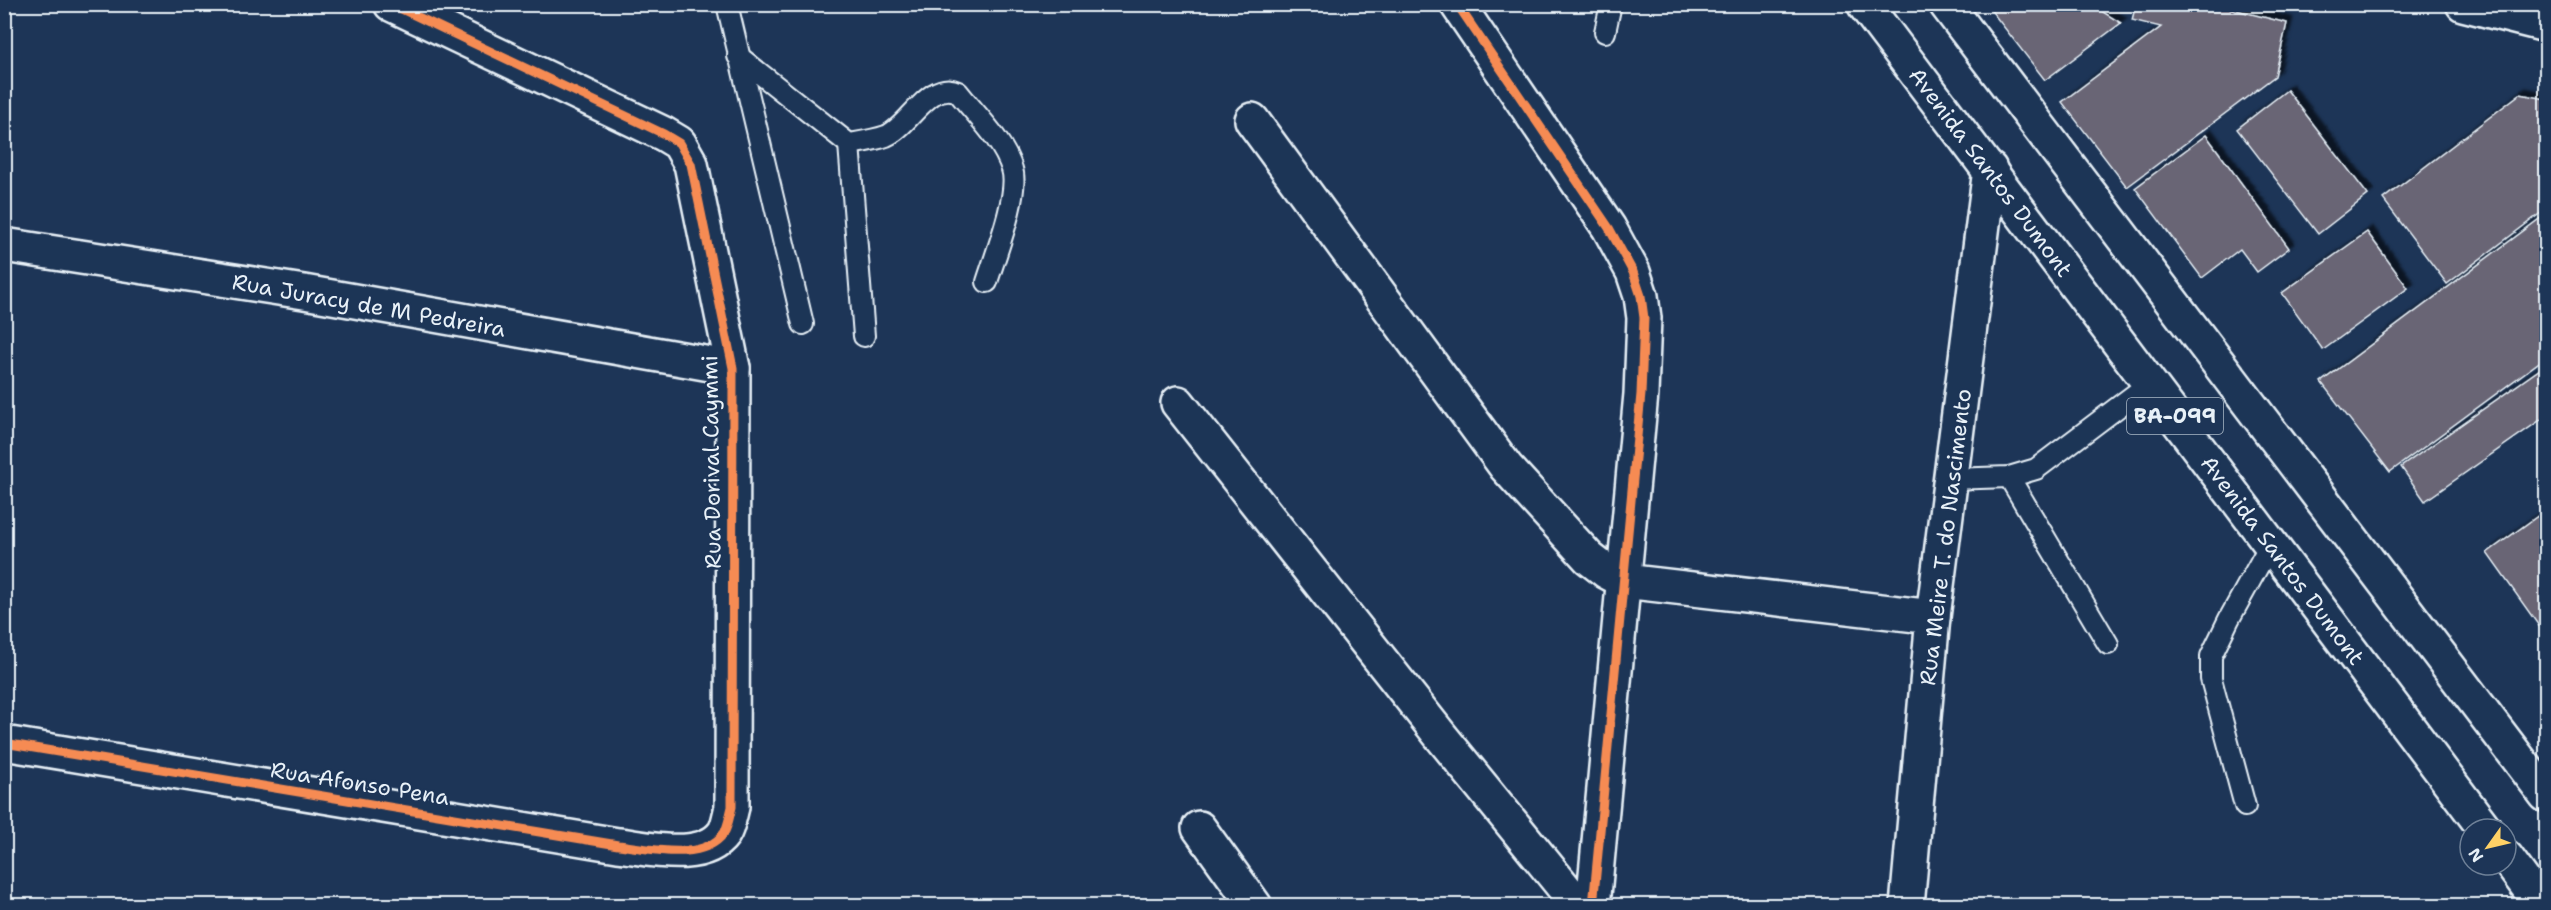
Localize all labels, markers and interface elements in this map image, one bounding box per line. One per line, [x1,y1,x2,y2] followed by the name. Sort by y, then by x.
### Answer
[1902,62,2079,283] street label: Avenida Santos Dumont
[230,267,508,344] street label: Rua Juracy de M Pedreira
[695,355,728,569] street label: Rua Dorival Caymmi
[1913,387,1978,687] street label: Rua Meire T. do Nascimento
[2127,398,2223,434] road number: BA-099
[2194,450,2371,671] street label: Avenida Santos Dumont
[268,755,452,812] street label: Rua Afonso Pena
[2458,817,2518,877] north arrow
[2464,844,2488,866] text: N

